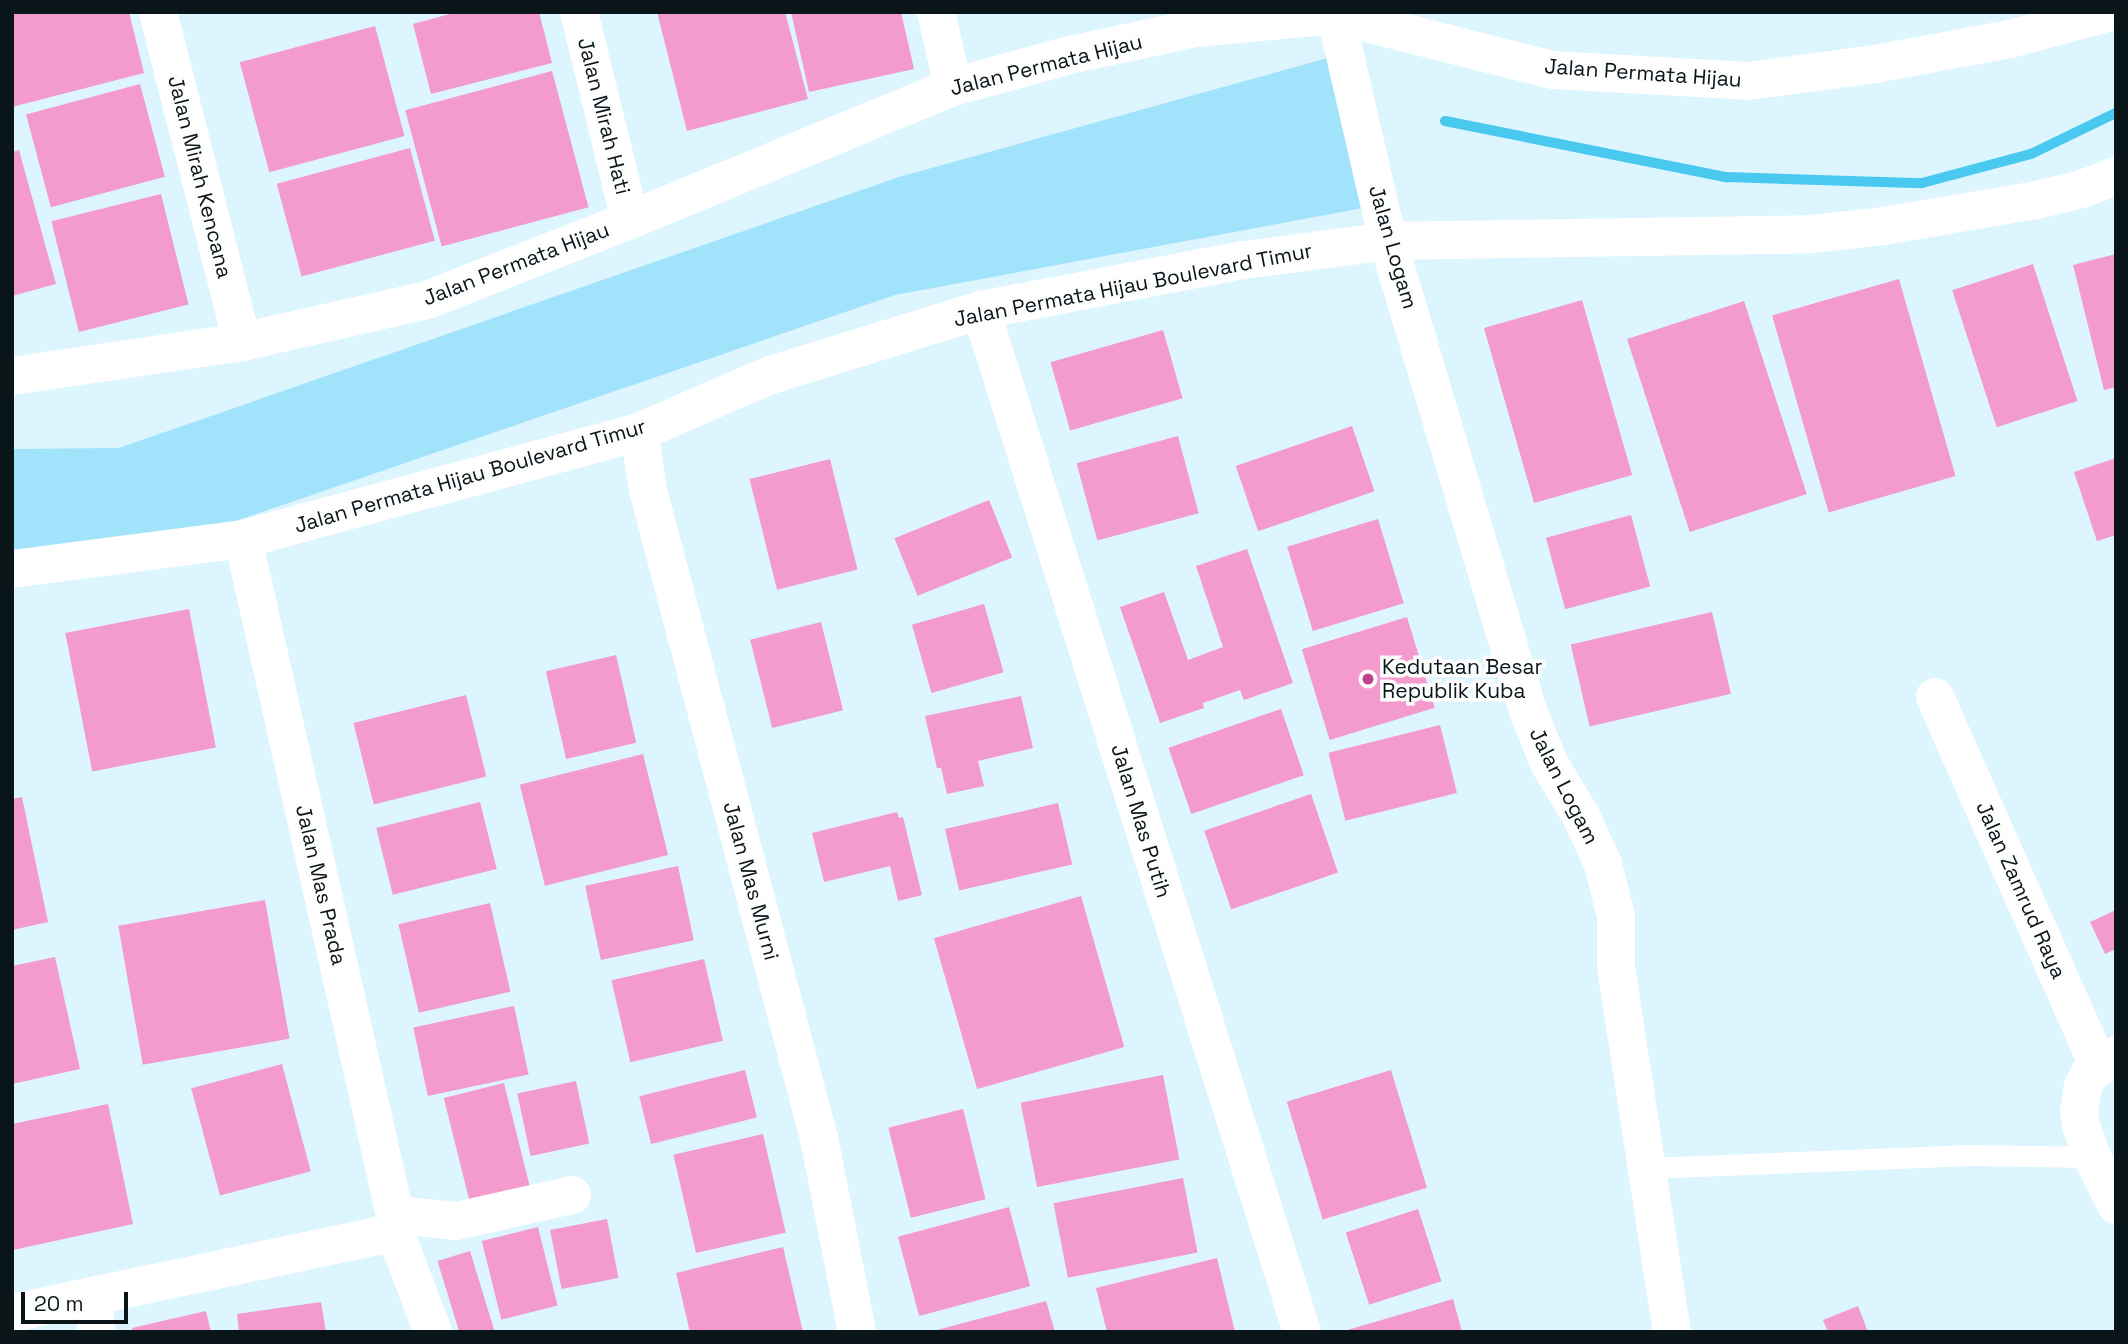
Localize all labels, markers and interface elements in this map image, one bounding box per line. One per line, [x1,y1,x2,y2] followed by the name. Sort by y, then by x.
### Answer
[947,29,1145,101] street label: Jalan Permata Hijau
[572,35,636,197] street label: Jalan Mirah Hati
[1544,54,1742,92] street label: Jalan Permata Hijau
[163,73,237,281] street label: Jalan Mirah Kencana
[1363,182,1423,312] street label: Jalan Logam
[419,217,613,311] street label: Jalan Permata Hijau
[951,238,1315,332] street label: Jalan Permata Hijau Boulevard Timur
[291,414,649,538] street label: Jalan Permata Hijau Boulevard Timur
[1382,654,1542,704] place label: Kedutaan Besar Republik Kuba
[1360,671,1376,687] marker: Kedutaan Besar Republik Kuba
[1524,723,1604,849] street label: Jalan Logam
[1106,741,1176,901] street label: Jalan Mas Putih
[1971,797,2071,983] street label: Jalan Zamrud Raya
[718,799,784,963] street label: Jalan Mas Murni
[290,802,352,968] street label: Jalan Mas Prada
[24,1278,131,1322] scale bar
[34,1290,84,1317] text: 20 m

